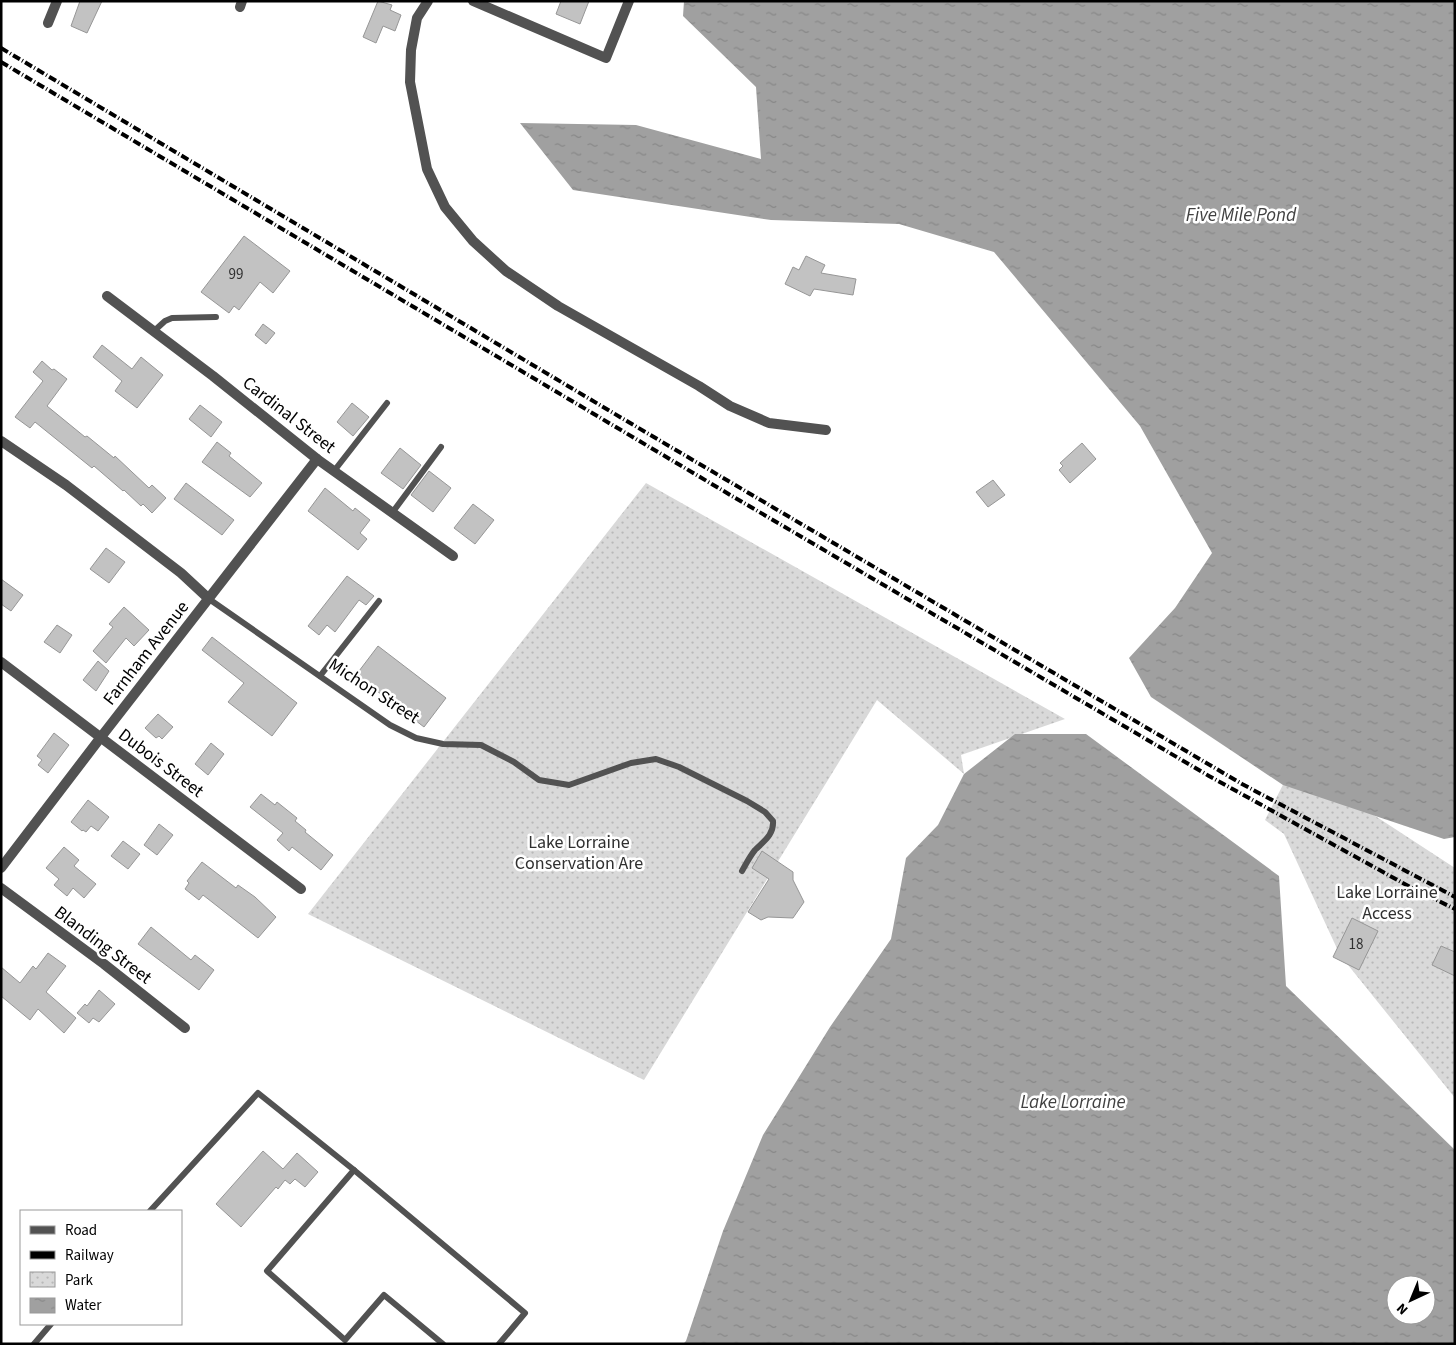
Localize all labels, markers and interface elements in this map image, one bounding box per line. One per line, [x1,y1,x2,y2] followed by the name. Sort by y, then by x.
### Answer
[1186,202,1297,229] water label: Five Mile Pond
[229,264,243,285] house number: 99
[237,371,341,459] street label: Cardinal Street
[97,595,195,710] street label: Farnham Avenue
[324,652,424,730] street label: Michon Street
[113,723,209,803] street label: Dubois Street
[515,830,643,876] park label: Lake Lorraine Conservation Are
[1336,880,1438,926] park label: Lake Lorraine Access
[49,900,157,990] street label: Blanding Street
[1349,934,1363,955] house number: 18
[1020,1089,1126,1116] water label: Lake Lorraine
[20,1210,182,1325] legend
[65,1220,97,1241] text: Road
[65,1245,114,1266] text: Railway
[65,1270,94,1291] text: Park
[1386,1275,1436,1325] north arrow
[65,1295,102,1316] text: Water
[1392,1298,1413,1319] text: N

